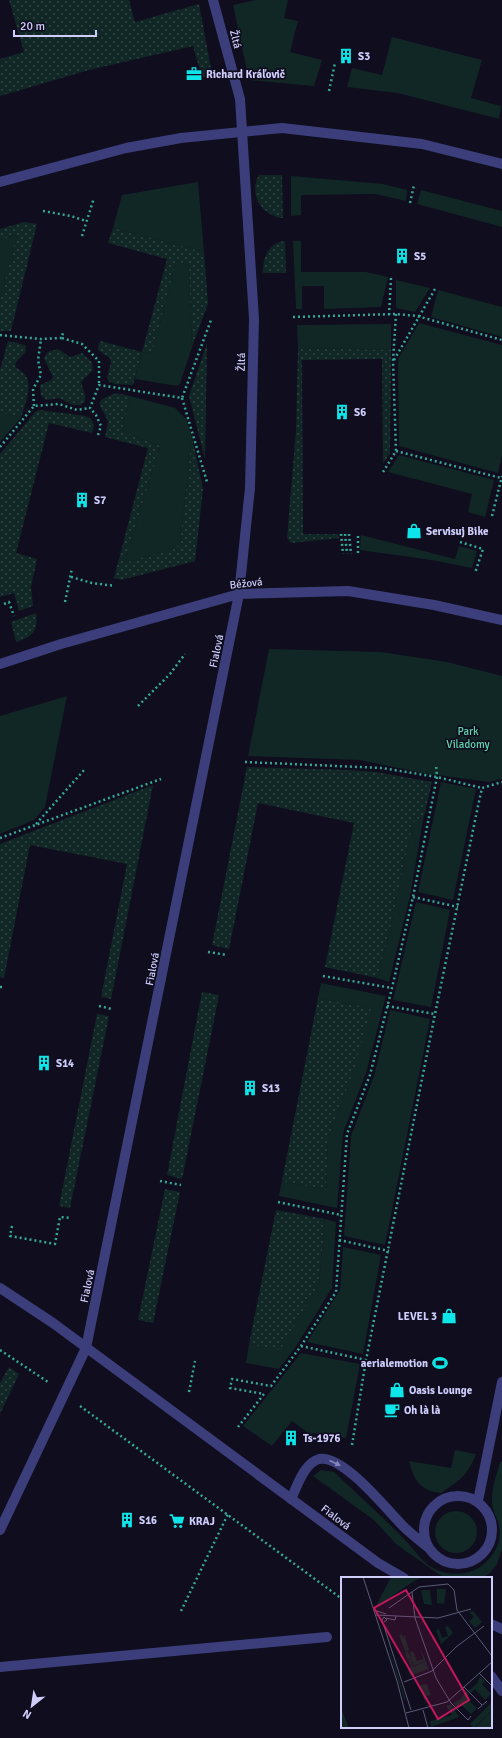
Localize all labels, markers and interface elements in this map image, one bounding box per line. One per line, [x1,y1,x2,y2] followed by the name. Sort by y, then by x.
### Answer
[14,12,96,38] scale bar
[20,19,45,34] text: 20 m
[227,28,245,50] street label: Žltá
[337,47,355,65] building icon: S3
[358,50,370,63] place label: S3
[185,65,203,83] office icon: Richard Kráľovič
[206,68,285,81] place label: Richard Kráľovič
[393,247,411,265] building icon: S5
[414,250,426,263] place label: S5
[234,352,248,371] street label: Žltá
[333,403,351,421] building icon: S6
[354,406,366,419] place label: S6
[73,491,91,509] building icon: S7
[94,494,106,507] place label: S7
[405,522,423,540] shop icon: Servisuj Bike
[426,525,489,538] place label: Servisuj Bike
[229,575,264,592] street label: Béžová
[207,633,226,669] street label: Fialová
[446,725,491,751] park label: Park Viladomy
[143,951,162,987] street label: Fialová
[35,1054,53,1072] building icon: S14
[56,1057,74,1070] place label: S14
[241,1079,259,1097] building icon: S13
[262,1082,280,1095] place label: S13
[78,1268,97,1304] street label: Fialová
[440,1307,458,1325] shop icon: LEVEL 3
[398,1310,437,1323] place label: LEVEL 3
[431,1354,449,1372] sports icon: aerialemotion
[361,1357,428,1370] place label: aerialemotion
[388,1381,406,1399] shop icon: Oasis Lounge
[409,1384,473,1397] place label: Oasis Lounge
[383,1401,401,1419] cafe icon: Oh là là
[404,1404,441,1417] place label: Oh là là
[282,1429,300,1447] building icon: Ts-1976
[303,1432,341,1445] place label: Ts-1976
[330,1461,342,1467] one-way arrow
[318,1502,353,1533] street label: Fialová
[118,1511,136,1529] building icon: S16
[168,1512,186,1530] supermarket icon: KRAJ
[139,1514,157,1527] place label: S16
[189,1515,215,1528] place label: KRAJ
[341,1577,492,1728] inset map
[12,1686,52,1726] north arrow
[21,1707,34,1722] text: N

